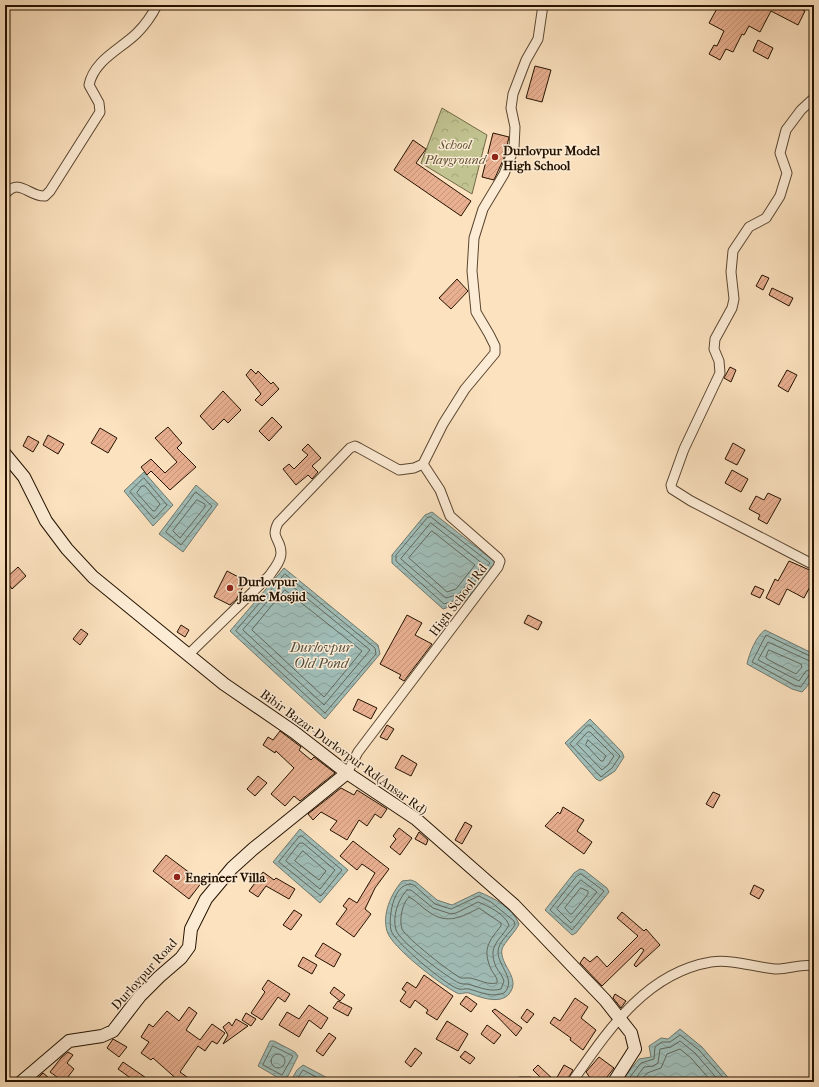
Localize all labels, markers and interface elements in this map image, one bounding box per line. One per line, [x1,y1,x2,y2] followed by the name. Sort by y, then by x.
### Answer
[424,137,488,167] park label: School Playground
[503,143,601,174] place label: Durlovpur Model High School
[490,152,500,162] marker: Durlovpur Model High School
[426,560,491,639] street label: High School Rd
[236,574,307,605] place label: Durlovpur Jame Mosjid
[225,583,235,593] marker: Durlovpur Jame Mosjid
[289,639,354,672] water label: Durlovpur Old Pond
[257,686,431,818] street label: Bibir Bazar-Durlovpur Rd(Ansar Rd)
[185,870,266,886] place label: Engineer Villa
[172,872,182,882] marker: Engineer Villa
[108,935,181,1013] street label: Durlovpur Road

